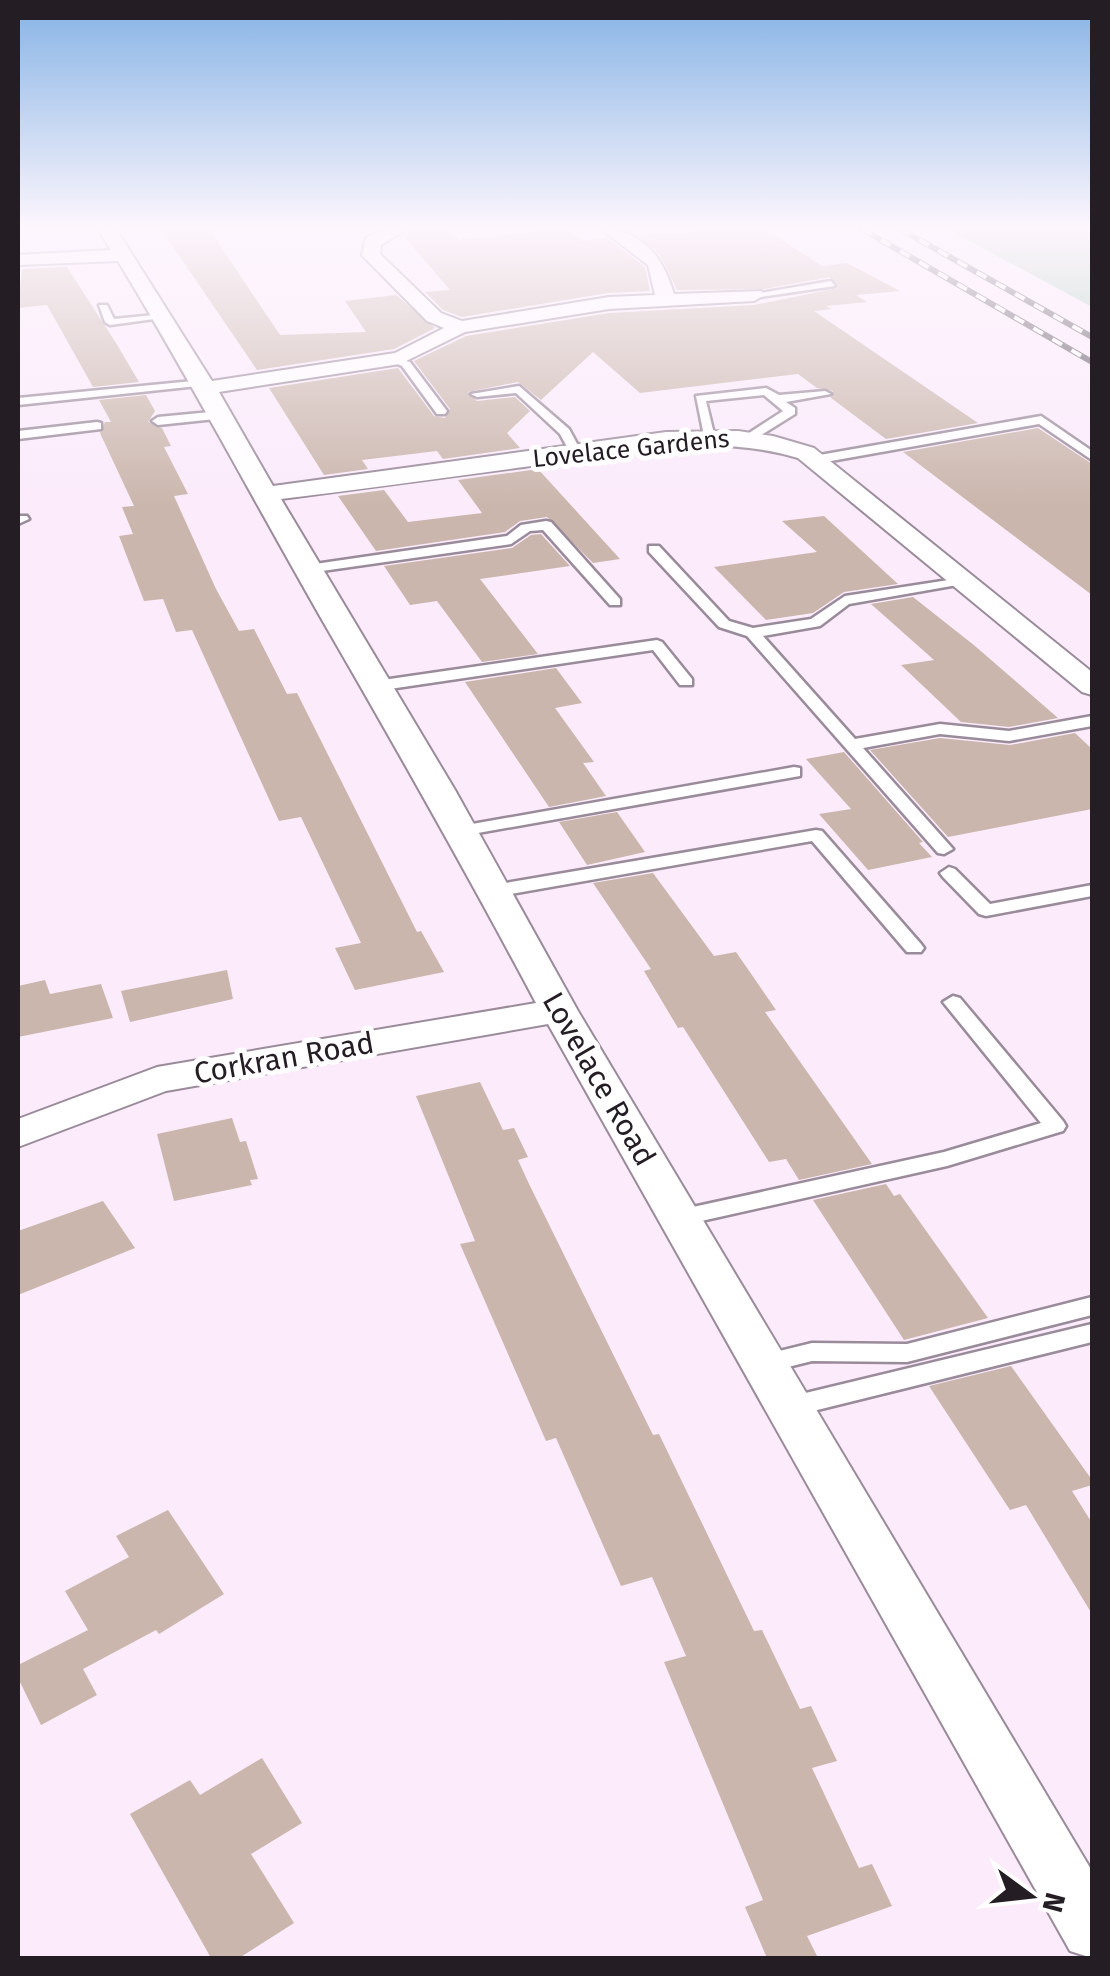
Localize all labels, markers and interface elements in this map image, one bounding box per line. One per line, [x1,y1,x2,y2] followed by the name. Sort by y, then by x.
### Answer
[531,424,731,474] street label: Lovelace Gardens
[535,986,663,1172] street label: Lovelace Road
[191,1024,377,1092] street label: Corkran Road
[980,1846,1080,1946] north arrow
[1035,1889,1072,1916] text: N

